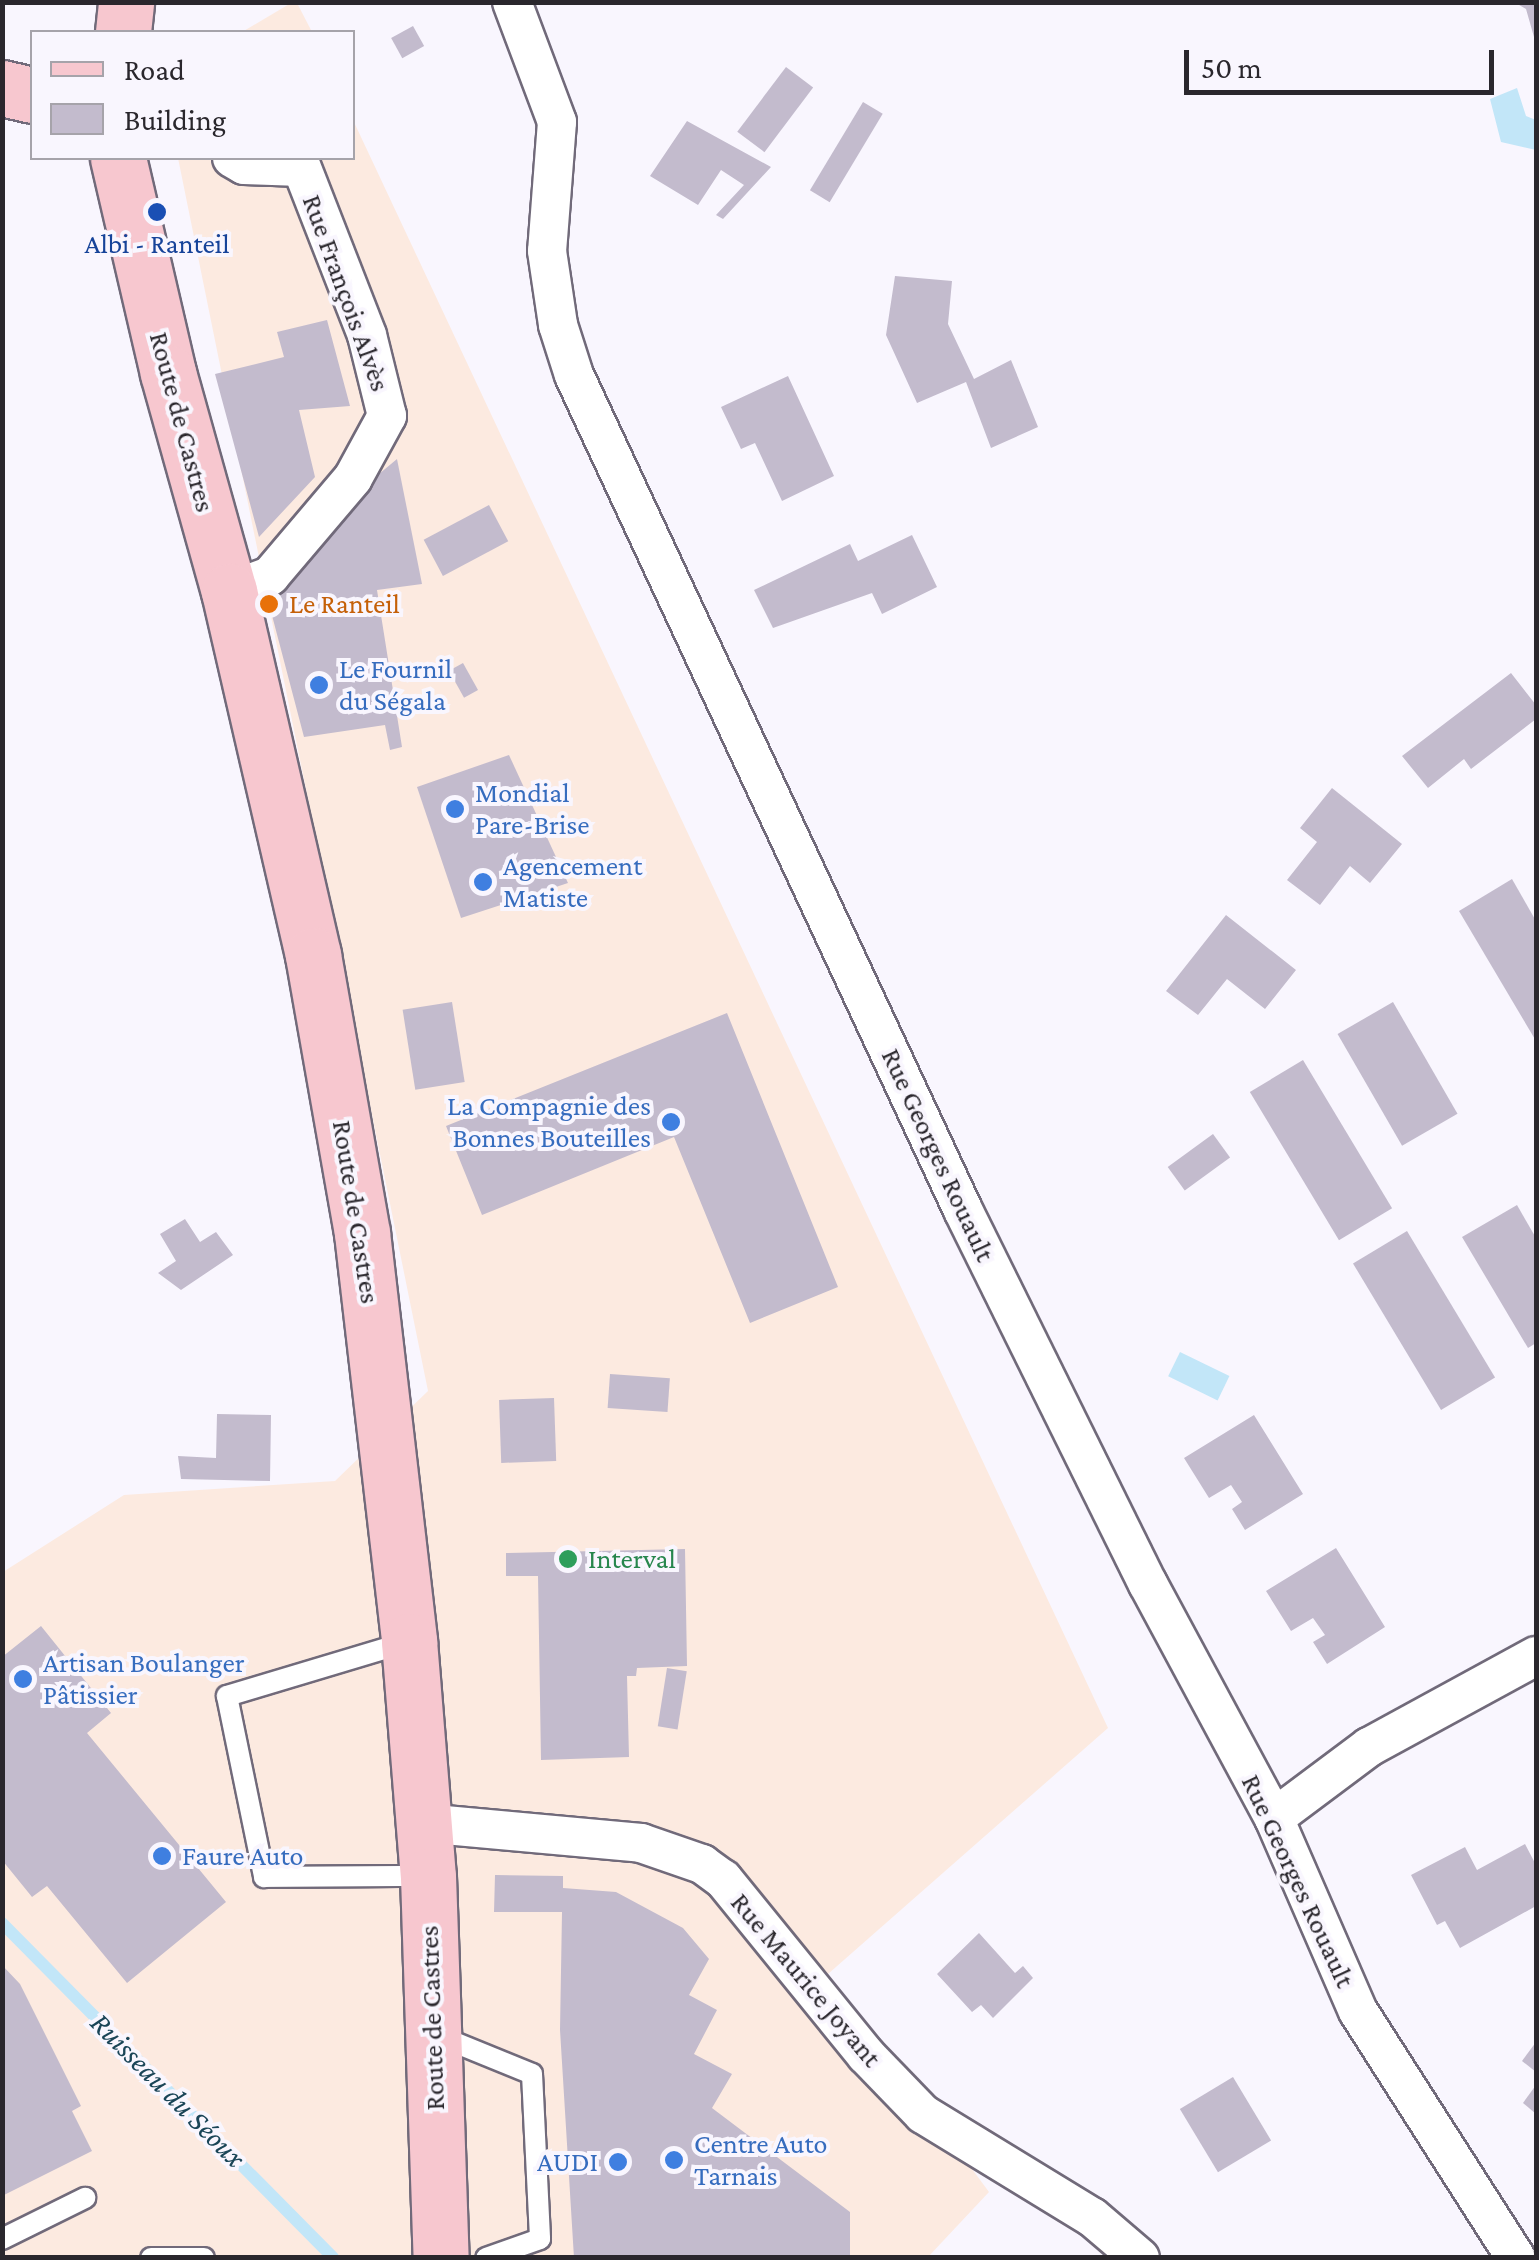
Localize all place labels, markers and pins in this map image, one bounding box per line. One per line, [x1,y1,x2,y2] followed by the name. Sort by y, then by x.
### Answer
[146,201,168,223] marker: Albi - Ranteil
[84,227,230,261] place label: Albi - Ranteil
[289,587,400,621] place label: Le Ranteil
[258,593,280,615] marker: Le Ranteil
[339,652,452,718] place label: Le Fournil du Ségala
[308,674,330,696] marker: Le Fournil du Ségala
[475,776,590,842] place label: Mondial Pare-Brise
[444,798,466,820] marker: Mondial Pare-Brise
[503,849,642,915] place label: Agencement Matiste
[472,871,494,893] marker: Agencement Matiste
[447,1089,651,1155] place label: La Compagnie des Bonnes Bouteilles
[660,1111,682,1133] marker: La Compagnie des Bonnes Bouteilles
[588,1542,676,1576] place label: Interval
[557,1548,579,1570] marker: Interval
[43,1646,245,1712] place label: Artisan Boulanger Pâtissier
[12,1668,34,1690] marker: Artisan Boulanger Pâtissier
[182,1839,303,1873] place label: Faure Auto
[151,1845,173,1867] marker: Faure Auto
[694,2127,827,2193] place label: Centre Auto Tarnais
[537,2145,598,2179] place label: AUDI
[663,2149,685,2171] marker: Centre Auto Tarnais
[607,2151,629,2173] marker: AUDI

